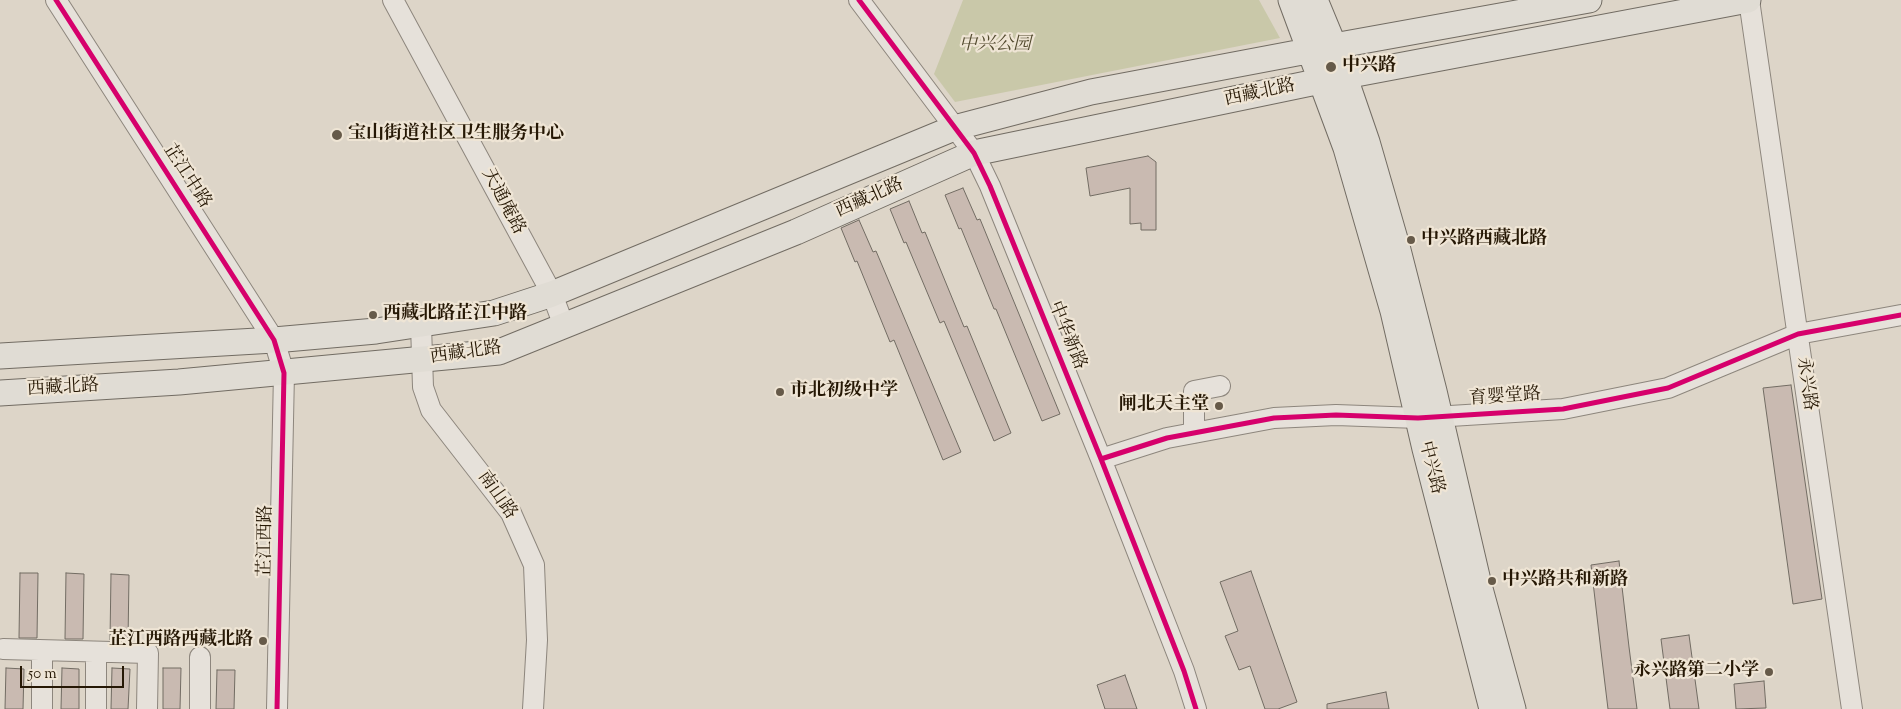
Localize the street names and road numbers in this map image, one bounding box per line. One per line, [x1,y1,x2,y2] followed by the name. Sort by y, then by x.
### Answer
[1223,76,1297,112] street label: 西藏北路
[157,141,215,213] street label: 芷江中路
[476,165,528,239] street label: 天通庵路
[833,174,907,224] street label: 西藏北路
[1043,299,1089,373] street label: 中华新路
[429,338,503,370] street label: 西藏北路
[1791,356,1819,412] street label: 永兴路
[26,376,100,402] street label: 西藏北路
[1468,385,1542,411] street label: 育婴堂路
[1413,439,1447,497] street label: 中兴路
[472,468,520,524] street label: 南山路
[256,505,278,577] street label: 芷江西路

